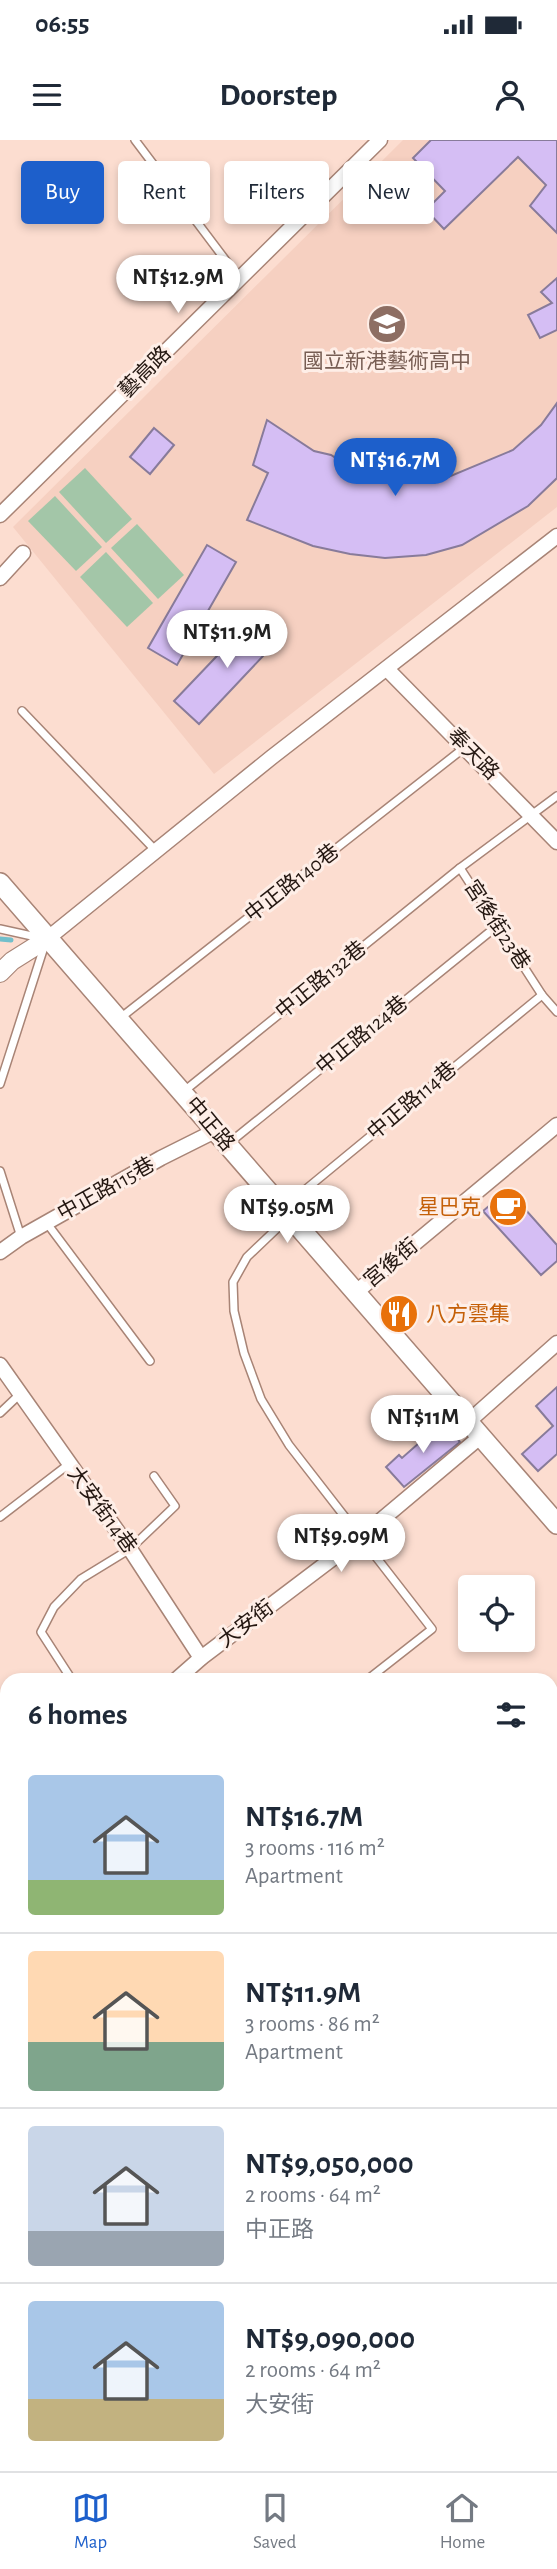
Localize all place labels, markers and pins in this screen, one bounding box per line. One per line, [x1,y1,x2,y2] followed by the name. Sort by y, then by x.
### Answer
[106,256,250,315] pin: NT$12.9M
[366,303,408,345] school or university icon: 國立新港藝術高中
[303,350,471,372] place label: 國立新港藝術高中
[323,438,467,498] pin: NT$16.7M
[155,610,299,670] pin: NT$11.9M
[215,1186,359,1245] pin: NT$9.05M
[487,1186,529,1228] cafe icon: 星巴克
[418,1196,481,1218] place label: 星巴克
[378,1293,420,1335] restaurant icon: 八方雲集
[426,1303,510,1325] place label: 八方雲集
[366,1396,480,1455] pin: NT$11M
[269,1514,413,1574] pin: NT$9.09M

